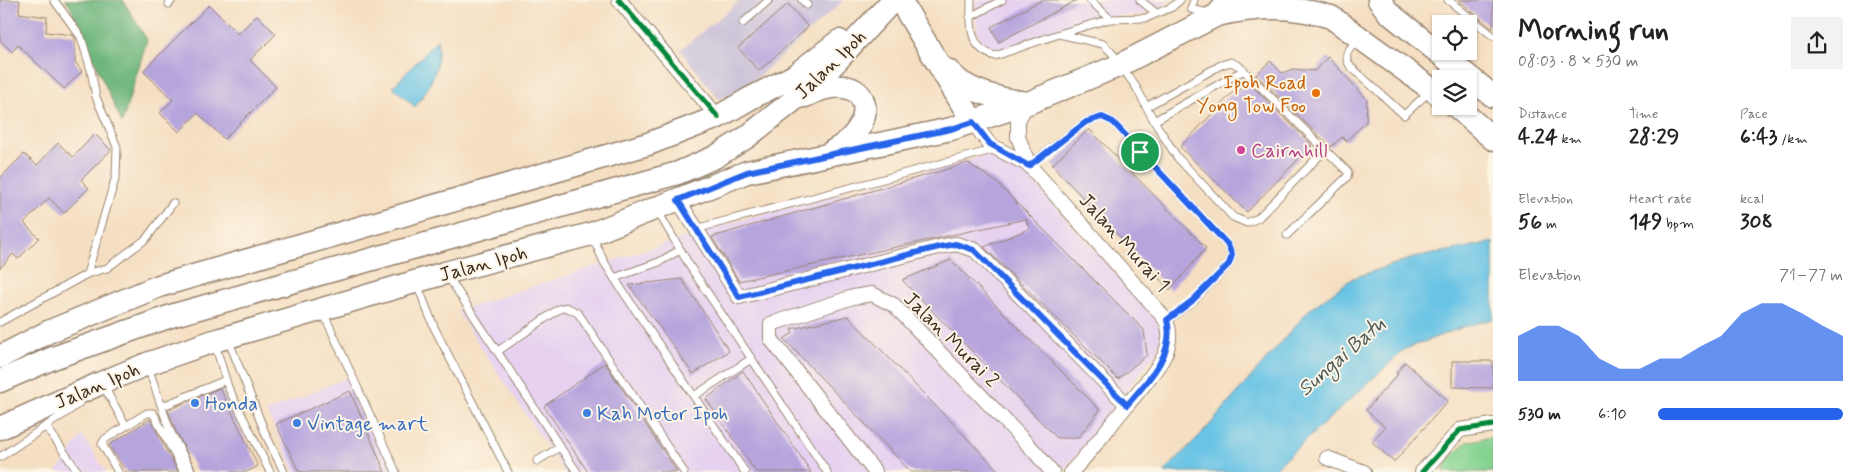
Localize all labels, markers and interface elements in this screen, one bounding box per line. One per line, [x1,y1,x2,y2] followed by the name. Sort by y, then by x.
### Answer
[1518,13,1669,50] text: Morning run
[1432,15,1477,115] map controls
[1432,15,1477,60] button: locate
[1791,17,1843,69] button: share
[789,24,873,106] street label: Jalan Ipoh
[1518,51,1639,72] text: 08:03 · 8 × 530 m
[1196,70,1306,121] place label: Ipoh Road Yong Tow Foo
[1432,70,1477,115] button: layers
[1310,87,1322,99] marker: Ipoh Road Yong Tow Foo
[1518,105,1567,123] text: Distance
[1629,105,1658,123] text: Time
[1740,105,1768,123] text: Pace
[1518,123,1558,151] text: 4.24
[1629,123,1679,151] text: 28:29
[1740,123,1777,151] text: 6:43
[1558,130,1582,148] text: km
[1777,130,1808,148] text: /km
[1119,131,1161,173] pin
[1126,138,1154,166] icon: arrive
[1251,138,1327,165] place label: Cairnhill
[1235,144,1247,156] marker: Cairnhill
[1072,188,1175,298] street label: Jalan Murai 1
[1518,190,1573,208] text: Elevation
[1629,190,1692,208] text: Heart rate
[1740,190,1764,208] text: kcal
[1518,208,1542,236] text: 56
[1629,208,1662,236] text: 149
[1740,208,1773,236] text: 308
[1542,215,1557,233] text: m
[1662,215,1694,233] text: bpm
[436,240,530,289] street label: Jalan Ipoh
[1518,265,1581,286] text: Elevation
[1779,265,1843,286] text: 71–77 m
[897,286,1005,394] street label: Jalan Murai 2
[1292,310,1393,404] water label: Sungai Batu
[51,356,144,416] street label: Jalan Ipoh
[205,391,258,418] place label: Honda
[189,397,201,409] marker: Honda
[597,401,729,428] place label: Kah Motor Ipoh
[1518,404,1561,425] text: 530 m
[1598,404,1627,425] text: 6:10
[581,407,593,419] marker: Kah Motor Ipoh
[307,411,429,438] place label: Vintage mart
[291,417,303,429] marker: Vintage mart

